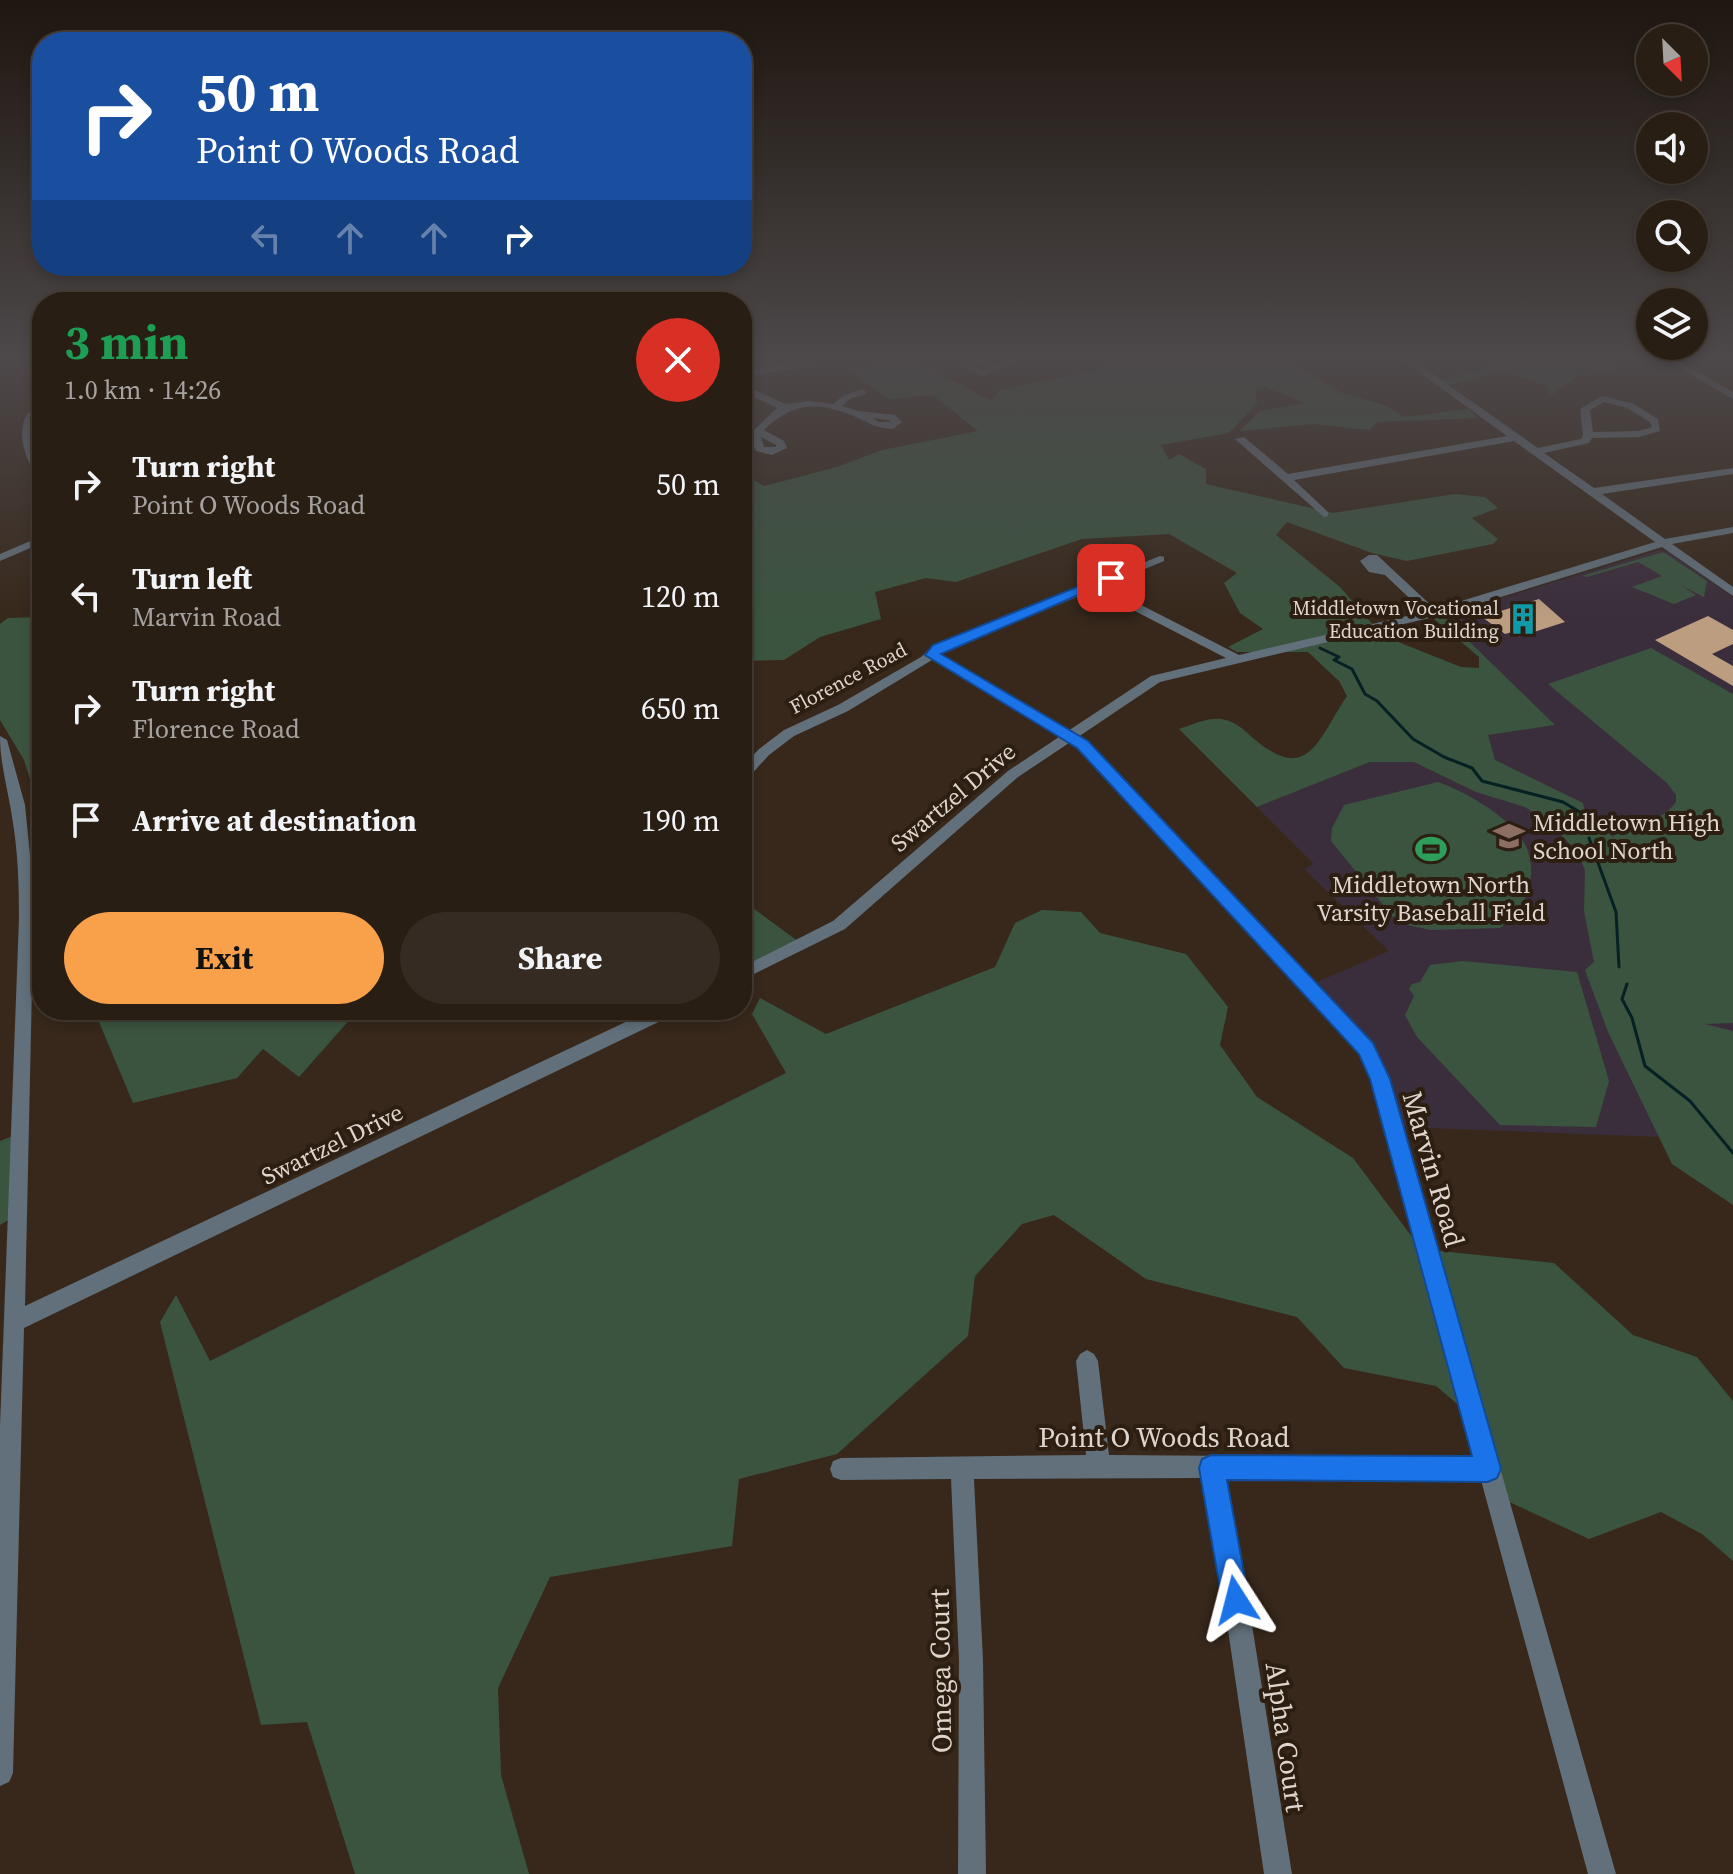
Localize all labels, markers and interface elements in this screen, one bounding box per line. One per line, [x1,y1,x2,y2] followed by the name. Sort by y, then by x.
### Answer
[1636,24,1708,96] north arrow
[1636,24,1708,360] map controls
[196,53,319,130] text: 50 m
[64,64,168,168] icon: right
[1636,112,1708,184] button: sound
[196,126,519,175] text: Point O Woods Road
[1636,200,1708,272] button: search
[244,216,288,260] icon: left
[328,216,372,260] icon: ahead
[412,216,456,260] icon: ahead
[496,216,540,260] icon: right
[1636,288,1708,360] button: layers
[64,309,189,375] text: 3 min
[636,318,720,402] button: close
[64,372,221,408] text: 1.0 km · 14:26
[132,446,275,487] text: Turn right
[64,462,108,506] icon: right
[656,464,720,505] text: 50 m
[132,487,365,523] text: Point O Woods Road
[1077,544,1145,612] pin
[1089,556,1133,600] icon: arrive
[132,558,252,599] text: Turn left
[64,574,108,618] icon: left
[641,576,720,617] text: 120 m
[1293,594,1499,645] place label: Middletown Vocational Education Building
[132,599,281,635] text: Marvin Road
[1506,602,1540,636] building icon: Middletown Vocational Education Building
[784,635,912,721] street label: Florence Road
[132,670,275,711] text: Turn right
[64,686,108,730] icon: right
[641,688,720,729] text: 650 m
[132,711,300,747] text: Florence Road
[883,735,1023,859] street label: Swartzel Drive
[64,798,108,842] icon: arrive
[132,800,417,841] text: Arrive at destination
[641,800,720,841] text: 190 m
[1533,806,1721,867] place label: Middletown High School North
[1492,819,1526,853] school or university icon: Middletown High School North
[1414,832,1448,866] sports icon: Middletown North Varsity Baseball Field
[1317,868,1546,929] place label: Middletown North Varsity Baseball Field
[64,912,384,1004] button: Exit
[400,912,720,1004] button: Share
[1394,1087,1474,1251] street label: Marvin Road
[256,1095,408,1193] street label: Swartzel Drive
[1038,1418,1290,1456] street label: Point O Woods Road
[1194,1558,1278,1642] position arrow
[920,1587,960,1754] street label: Omega Court
[1257,1660,1315,1815] street label: Alpha Court

